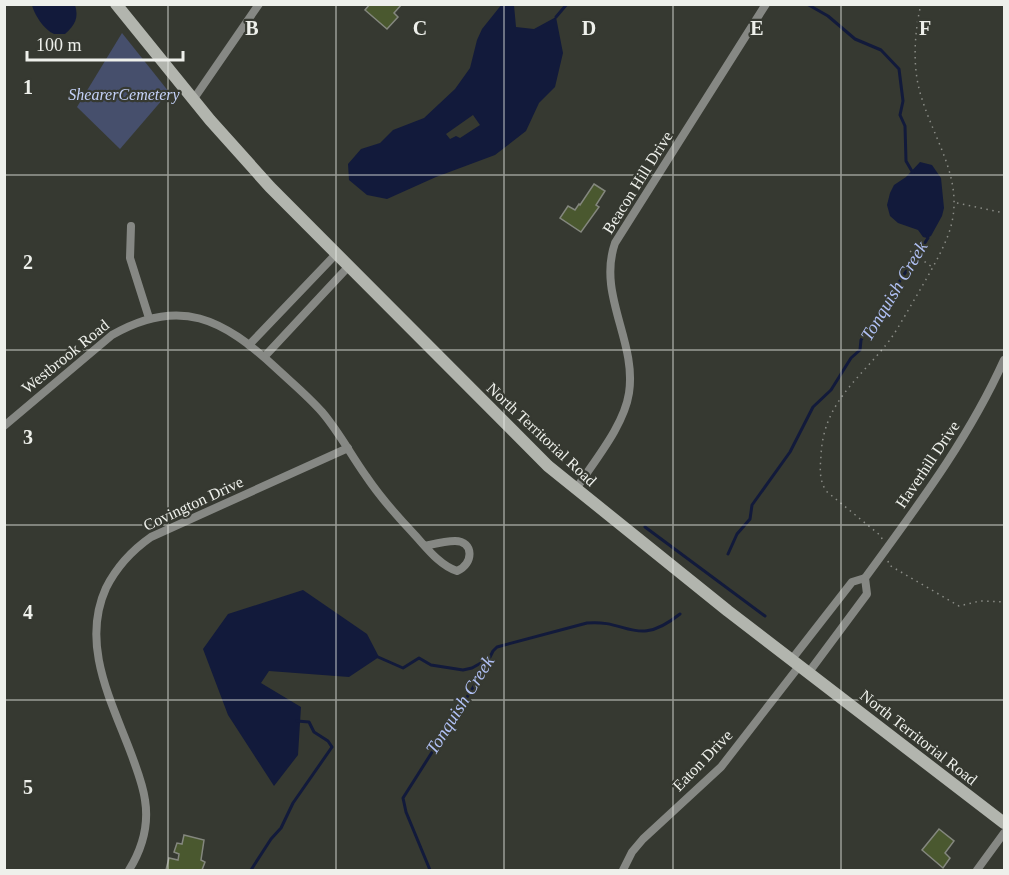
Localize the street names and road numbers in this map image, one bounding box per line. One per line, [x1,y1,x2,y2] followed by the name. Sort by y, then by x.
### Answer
[599,128,676,237] street label: Beacon Hill Drive
[19,316,112,397] street label: Westbrook Road
[483,379,600,489] street label: North Territorial Road
[892,418,963,511] street label: Haverhill Drive
[141,473,246,535] street label: Covington Drive
[857,687,980,788] street label: North Territorial Road
[669,726,735,794] street label: Eaton Drive

